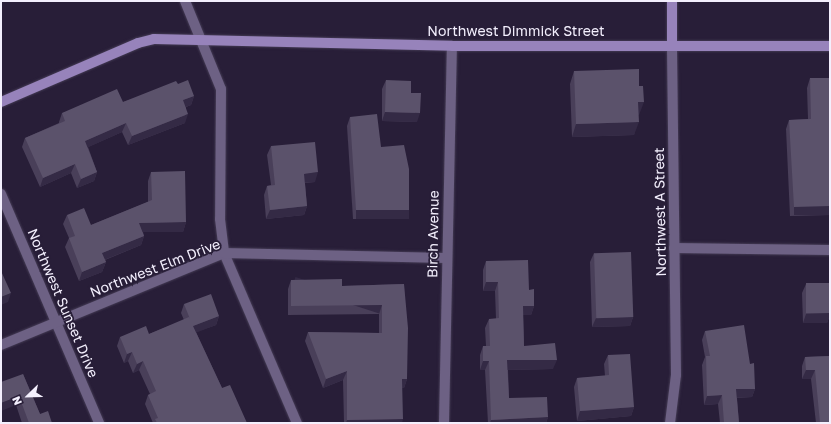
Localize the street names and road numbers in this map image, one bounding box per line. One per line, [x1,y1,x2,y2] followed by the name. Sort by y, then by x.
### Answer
[427,23,605,39] street label: Northwest Dimmick Street
[650,147,670,277] street label: Northwest A Street
[424,190,442,278] street label: Birch Avenue
[24,226,102,380] street label: Northwest Sunset Drive
[87,235,223,301] street label: Northwest Elm Drive

